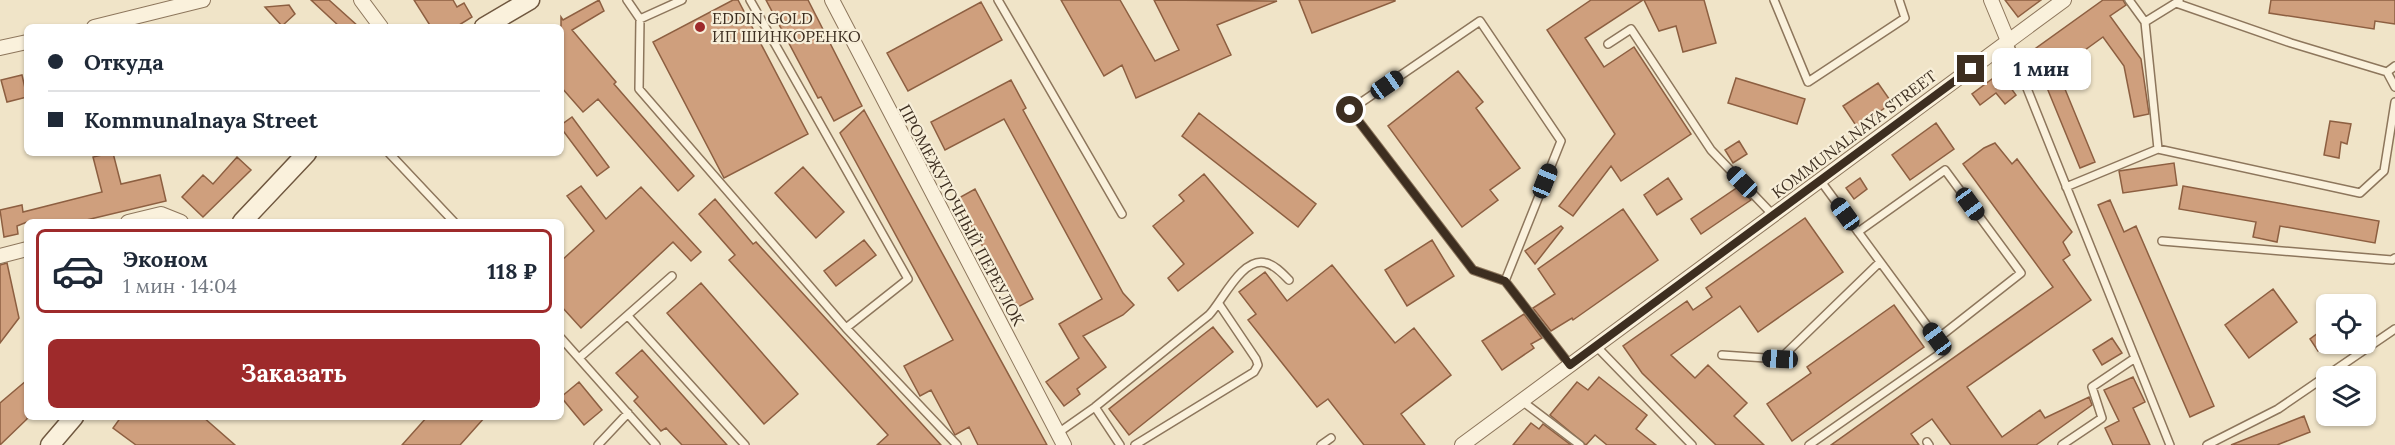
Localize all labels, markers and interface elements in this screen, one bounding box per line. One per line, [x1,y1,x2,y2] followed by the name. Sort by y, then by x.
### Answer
[712,8,861,46] place label: EDDIN GOLD ИП ШИНКОРЕНКО
[693,20,707,34] marker: EDDIN GOLD ИП ШИНКОРЕНКО
[84,48,164,76] text: Откуда
[1992,48,2091,90] callout: 1 мин
[1957,55,1984,82] route end
[2014,56,2069,81] text: 1 мин
[1768,66,1940,202] street label: KOMMUNALNAYA STREET
[1367,67,1407,103] car
[1336,96,1363,123] route start
[895,101,1029,329] street label: ПРОМЕЖУТОЧНЫЙ ПЕРЕУЛОК
[84,106,318,134] text: Kommunalnaya Street
[1530,161,1560,201] car
[1723,163,1761,201] car
[1952,184,1988,224] car
[1827,194,1863,234] car
[51,244,105,298] icon: car
[123,245,208,273] text: Эконом
[487,257,537,285] text: 118 ₽
[123,273,237,298] text: 1 мин · 14:04
[2316,294,2376,426] map controls
[2316,294,2376,354] button: locate
[1919,319,1955,359] car
[48,339,540,408] button: Заказать
[1762,349,1798,369] car
[2316,366,2376,426] button: layers

